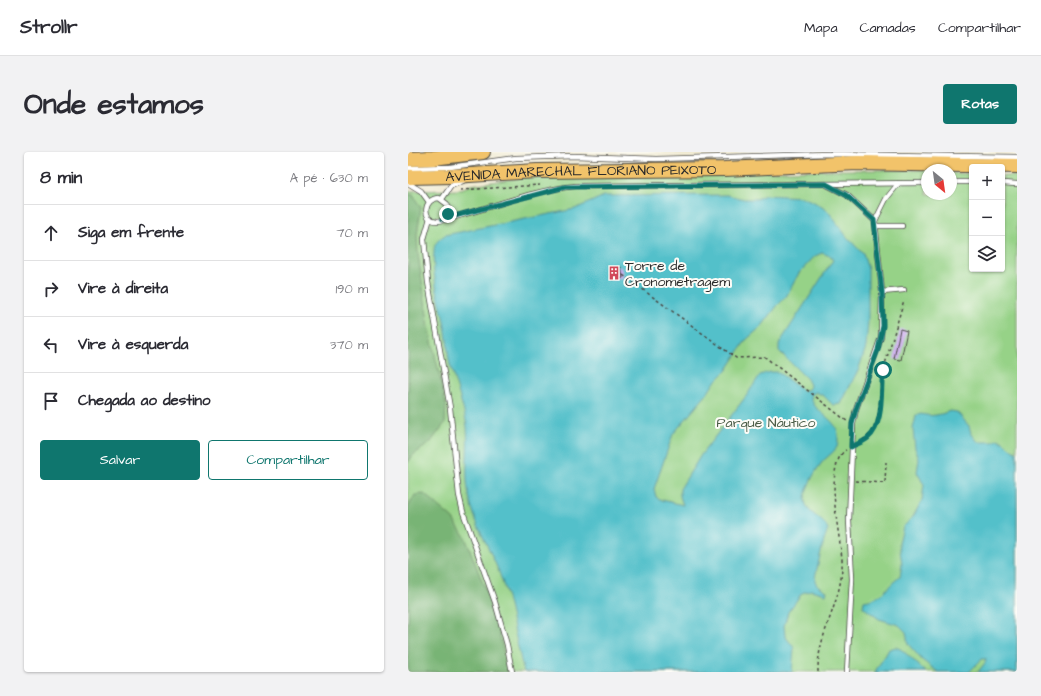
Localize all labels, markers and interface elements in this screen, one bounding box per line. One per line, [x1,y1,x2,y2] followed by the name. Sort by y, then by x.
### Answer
[20,14,78,41] text: Strollr
[804,18,838,38] text: Mapa
[860,18,916,38] text: Camadas
[938,18,1021,38] text: Compartilhar
[943,84,1017,124] button: Rotas
[24,85,204,124] text: Onde estamos
[445,160,716,187] street label: AVENIDA MARECHAL FLORIANO PEIXOTO
[921,164,957,200] north arrow
[969,164,1005,272] map controls
[969,164,1005,200] button: +
[40,166,82,190] text: 8 min
[290,169,368,187] text: A pé · 630 m
[969,200,1005,236] button: −
[439,205,457,223] route end
[40,222,62,244] icon: ahead
[78,222,184,243] text: Siga em frente
[336,224,368,242] text: 70 m
[969,236,1005,272] button: layers
[625,256,730,292] place label: Torre de Cronometragem
[606,265,622,281] building icon: Torre de Cronometragem
[40,278,62,300] icon: right
[78,278,168,299] text: Vire à direita
[335,280,368,298] text: 190 m
[40,334,62,356] icon: left
[78,334,188,355] text: Vire à esquerda
[330,336,368,354] text: 370 m
[874,361,892,379] route start
[40,390,62,412] icon: arrive
[78,390,211,411] text: Chegada ao destino
[717,413,816,433] park label: Parque Náutico
[40,440,200,480] button: Salvar
[208,440,368,480] button: Compartilhar

